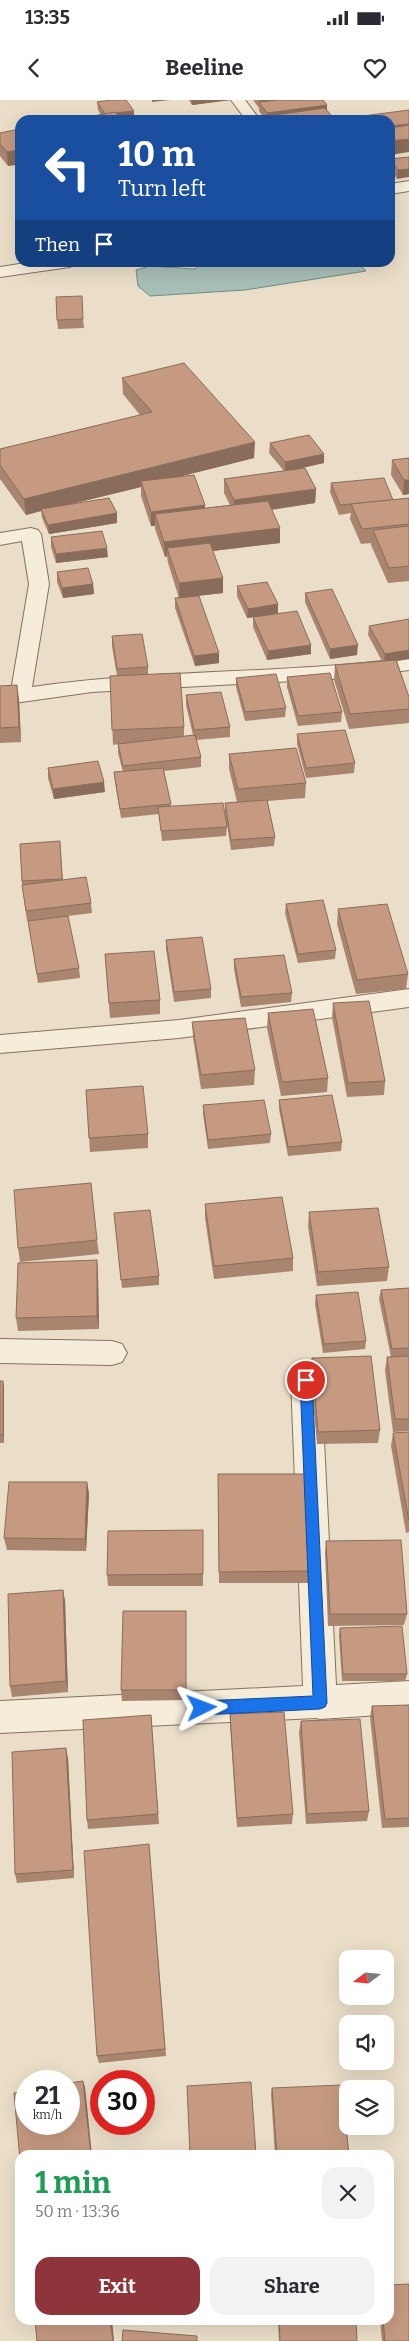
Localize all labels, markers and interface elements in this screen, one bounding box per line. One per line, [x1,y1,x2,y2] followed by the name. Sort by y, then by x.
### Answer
[25,6,70,29] text: 13:35
[20,54,48,82] icon: back
[165,54,244,81] text: Beeline
[361,54,389,82] icon: heart
[118,133,195,175] text: 10 m
[35,135,100,200] icon: left
[118,175,206,202] text: Turn left
[90,230,118,258] icon: arrive
[35,233,80,256] text: Then
[285,1359,327,1401] pin
[292,1366,320,1394] icon: arrive
[175,1681,227,1733] position arrow
[339,1950,394,2005] north arrow
[339,1950,394,2135] map controls
[339,2015,394,2070] button: sound
[90,2070,155,2135] speed limit sign: 30
[339,2080,394,2135] button: layers
[35,2081,60,2111] text: 21
[33,2108,62,2122] text: km/h
[35,2165,111,2201] text: 1 min
[322,2167,374,2219] button: close
[35,2202,120,2221] text: 50 m · 13:36
[35,2257,200,2315] button: Exit
[210,2257,374,2315] button: Share

